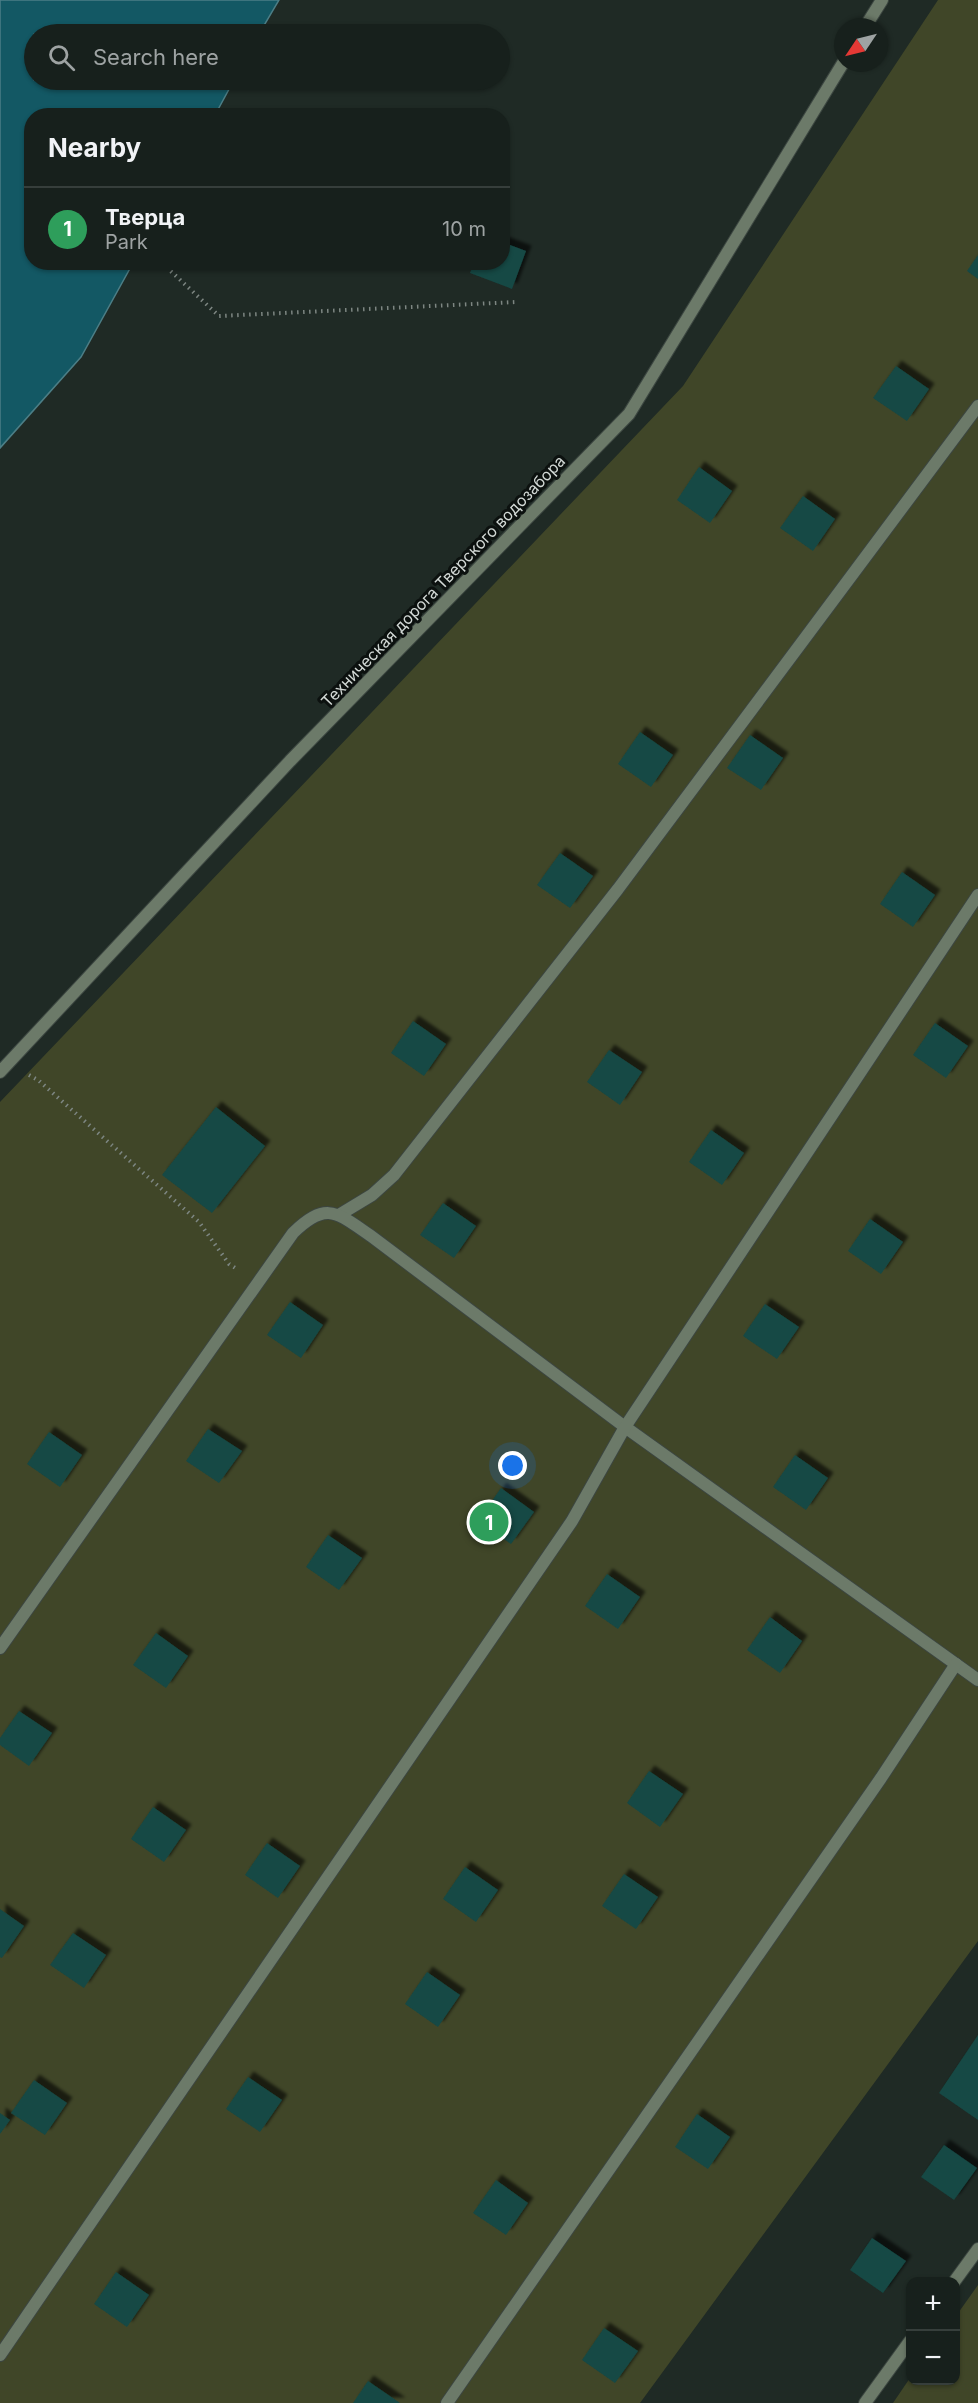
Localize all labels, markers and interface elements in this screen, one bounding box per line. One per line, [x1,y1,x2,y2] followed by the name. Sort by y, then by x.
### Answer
[834,18,888,72] north arrow
[24,24,510,90] search box
[45,41,78,74] icon: search
[93,44,219,70] text: Search here
[48,132,141,163] text: Nearby
[105,204,185,230] text: Тверца
[63,217,72,241] text: 1
[442,217,486,241] text: 10 m
[105,230,148,254] text: Park
[317,451,569,711] street label: Техническая дорога Тверского водозабора
[498,1451,527,1480] your location
[470,1500,508,1544] pin: 1
[906,2277,960,2385] map controls
[906,2277,960,2331] button: +
[906,2331,960,2385] button: −

